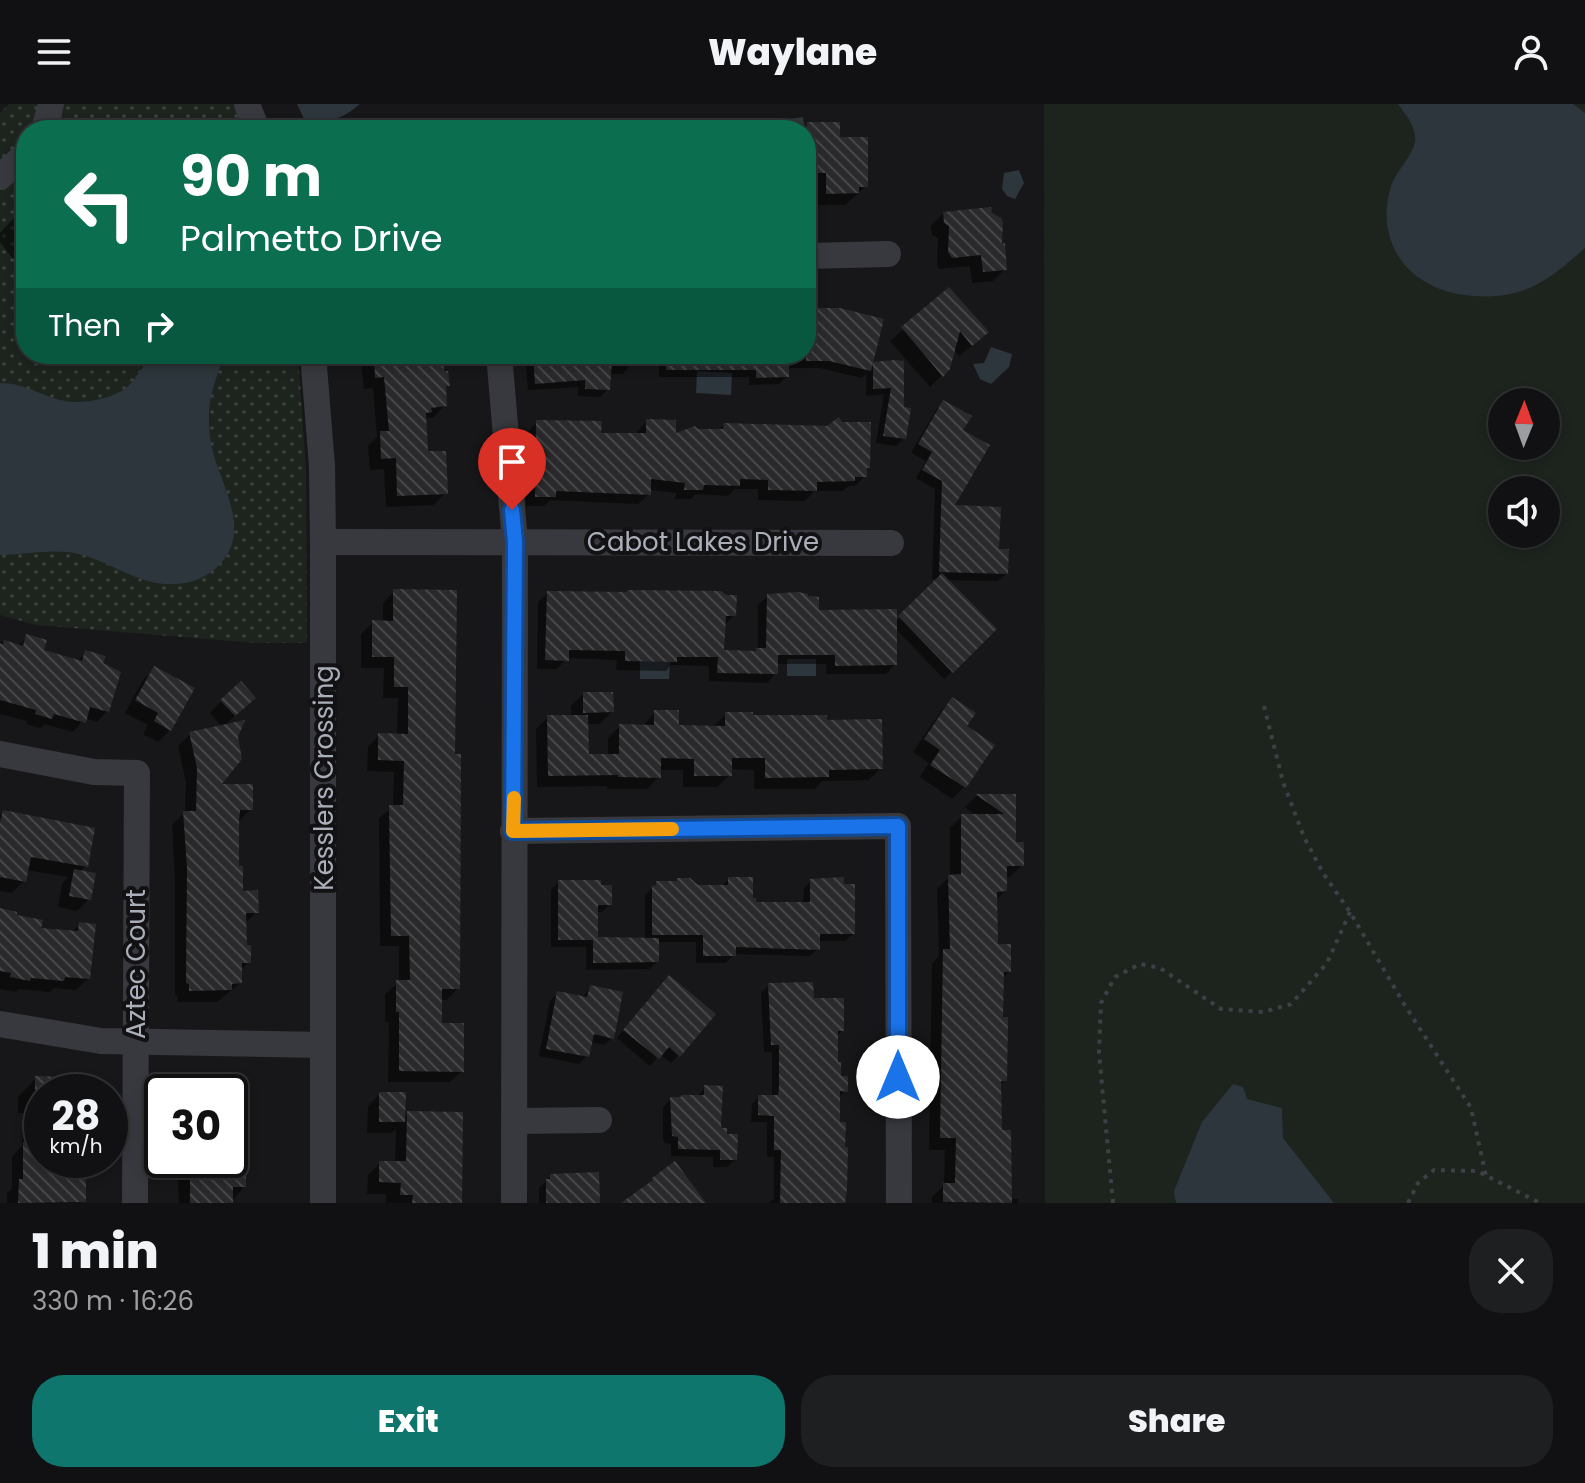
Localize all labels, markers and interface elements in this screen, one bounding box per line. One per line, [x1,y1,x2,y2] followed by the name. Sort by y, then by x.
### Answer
[708,27,877,78] text: Waylane
[32,30,76,74] icon: menu
[1509,30,1553,74] icon: person
[180,137,322,216] text: 90 m
[48,152,152,256] icon: left
[180,213,443,264] text: Palmetto Drive
[48,304,121,347] text: Then
[137,304,181,348] icon: right
[1488,388,1560,460] north arrow
[1488,388,1560,548] map controls
[478,428,546,510] pin
[490,440,534,484] icon: arrive
[1488,476,1560,548] button: sound
[587,524,819,560] street label: Cabot Lakes Drive
[306,665,342,891] street label: Kesslers Crossing
[118,889,154,1039] street label: Aztec Court
[856,1035,940,1119] position arrow
[144,1074,248,1178] speed limit sign: 30
[52,1088,100,1144] text: 28
[49,1132,103,1160] text: km/h
[32,1218,159,1285] text: 1 min
[1469,1229,1553,1313] button: close
[32,1283,194,1319] text: 330 m · 16:26
[32,1375,785,1467] button: Exit
[801,1375,1553,1467] button: Share

